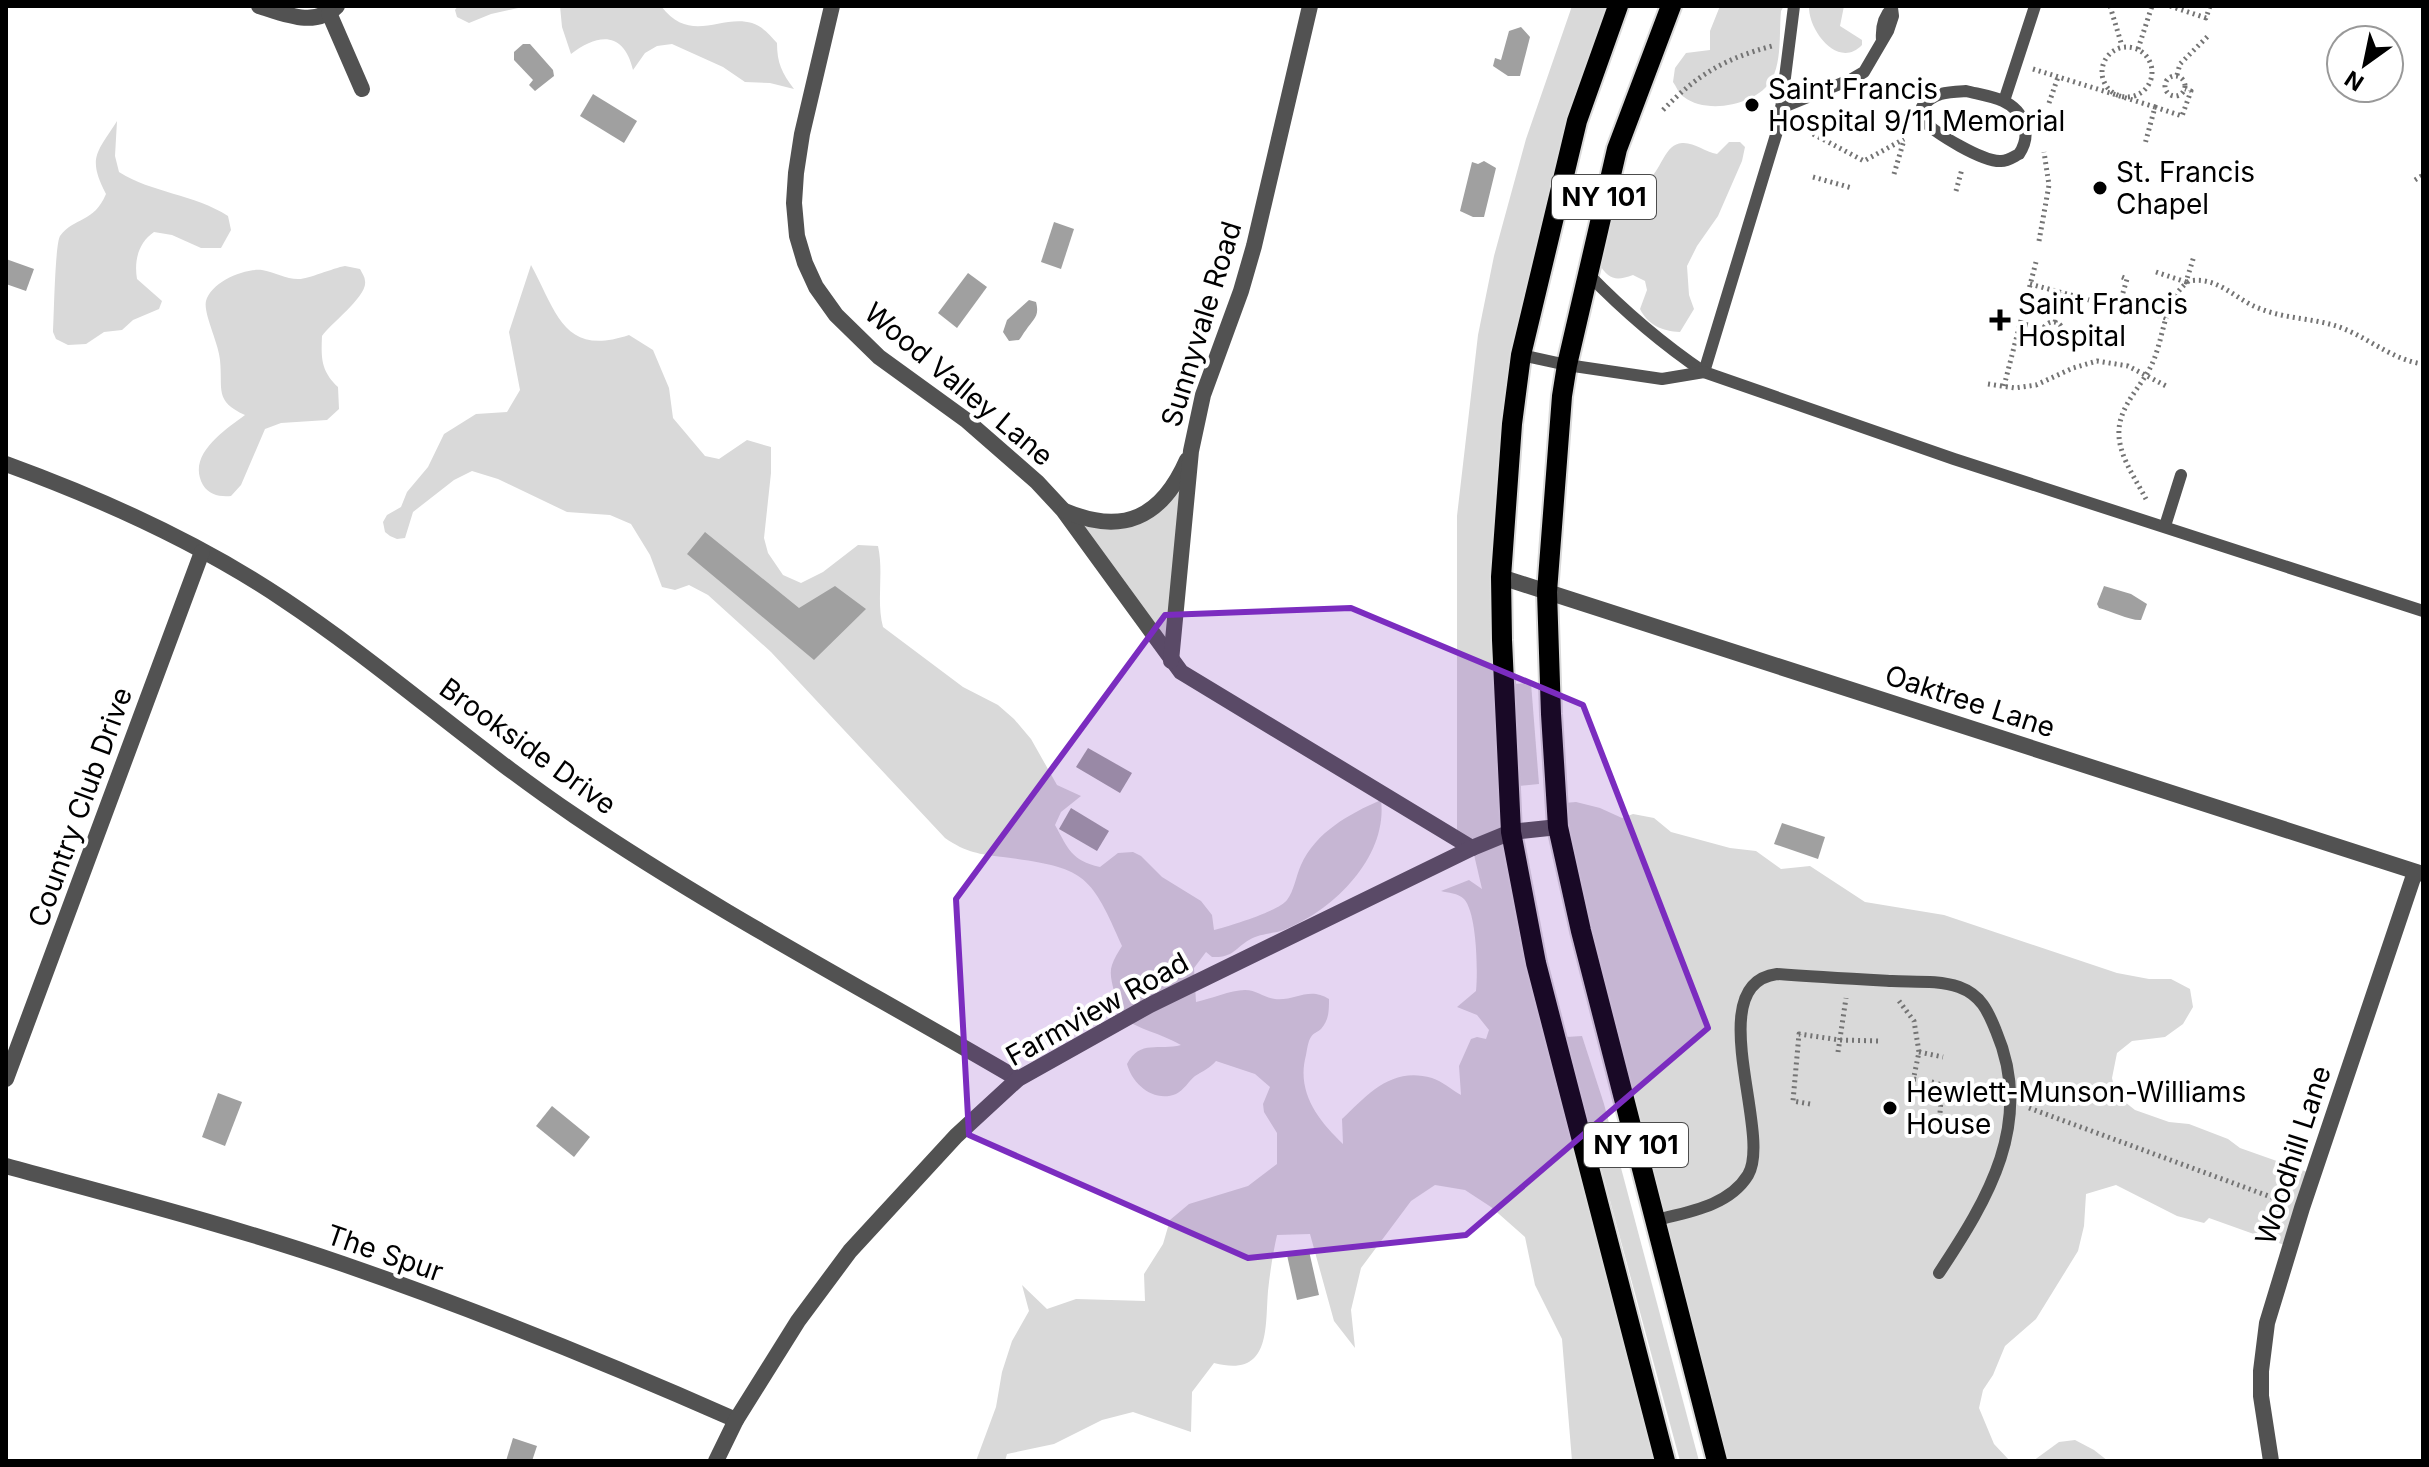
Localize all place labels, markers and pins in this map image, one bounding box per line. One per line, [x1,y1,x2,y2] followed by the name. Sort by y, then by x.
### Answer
[1768,72,2065,138] place label: Saint Francis Hospital 9/11 Memorial
[1743,96,1761,114] marker: Saint Francis Hospital 9/11 Memorial
[2116,155,2255,221] place label: St. Francis Chapel
[2091,179,2109,197] marker: St. Francis Chapel
[2018,287,2188,353] place label: Saint Francis Hospital
[1989,309,2011,331] marker: Saint Francis Hospital
[1906,1075,2246,1141] place label: Hewlett-Munson-Williams House
[1881,1099,1899,1117] marker: Hewlett-Munson-Williams House

